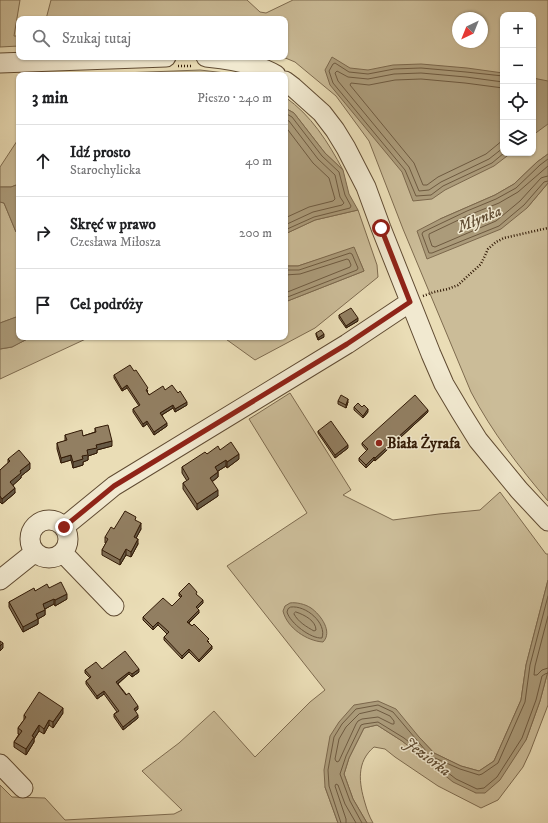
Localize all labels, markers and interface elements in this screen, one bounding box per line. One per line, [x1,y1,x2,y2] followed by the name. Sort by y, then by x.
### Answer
[452,12,488,48] north arrow
[500,12,536,156] map controls
[500,12,536,48] button: +
[16,16,288,60] search box
[30,27,52,49] icon: search
[62,29,131,48] text: Szukaj tutaj
[500,48,536,84] button: −
[500,84,536,120] button: locate
[32,87,68,109] text: 3 min
[197,90,272,106] text: Pieszo · 240 m
[500,120,536,156] button: layers
[70,143,131,162] text: Idź prosto
[32,150,54,172] icon: ahead
[245,153,272,169] text: 40 m
[70,162,141,178] text: Starochylicka
[453,201,505,238] water label: Młynka
[70,215,156,234] text: Skręć w prawo
[372,219,390,237] route start
[32,222,54,244] icon: right
[239,225,272,241] text: 200 m
[70,234,161,250] text: Czesława Miłosza
[32,294,54,316] icon: arrive
[70,295,143,314] text: Cel podróży
[387,433,461,453] place label: Biała Żyrafa
[374,438,384,448] marker: Biała Żyrafa
[55,518,73,536] route end
[400,733,455,781] water label: Jeziorka

